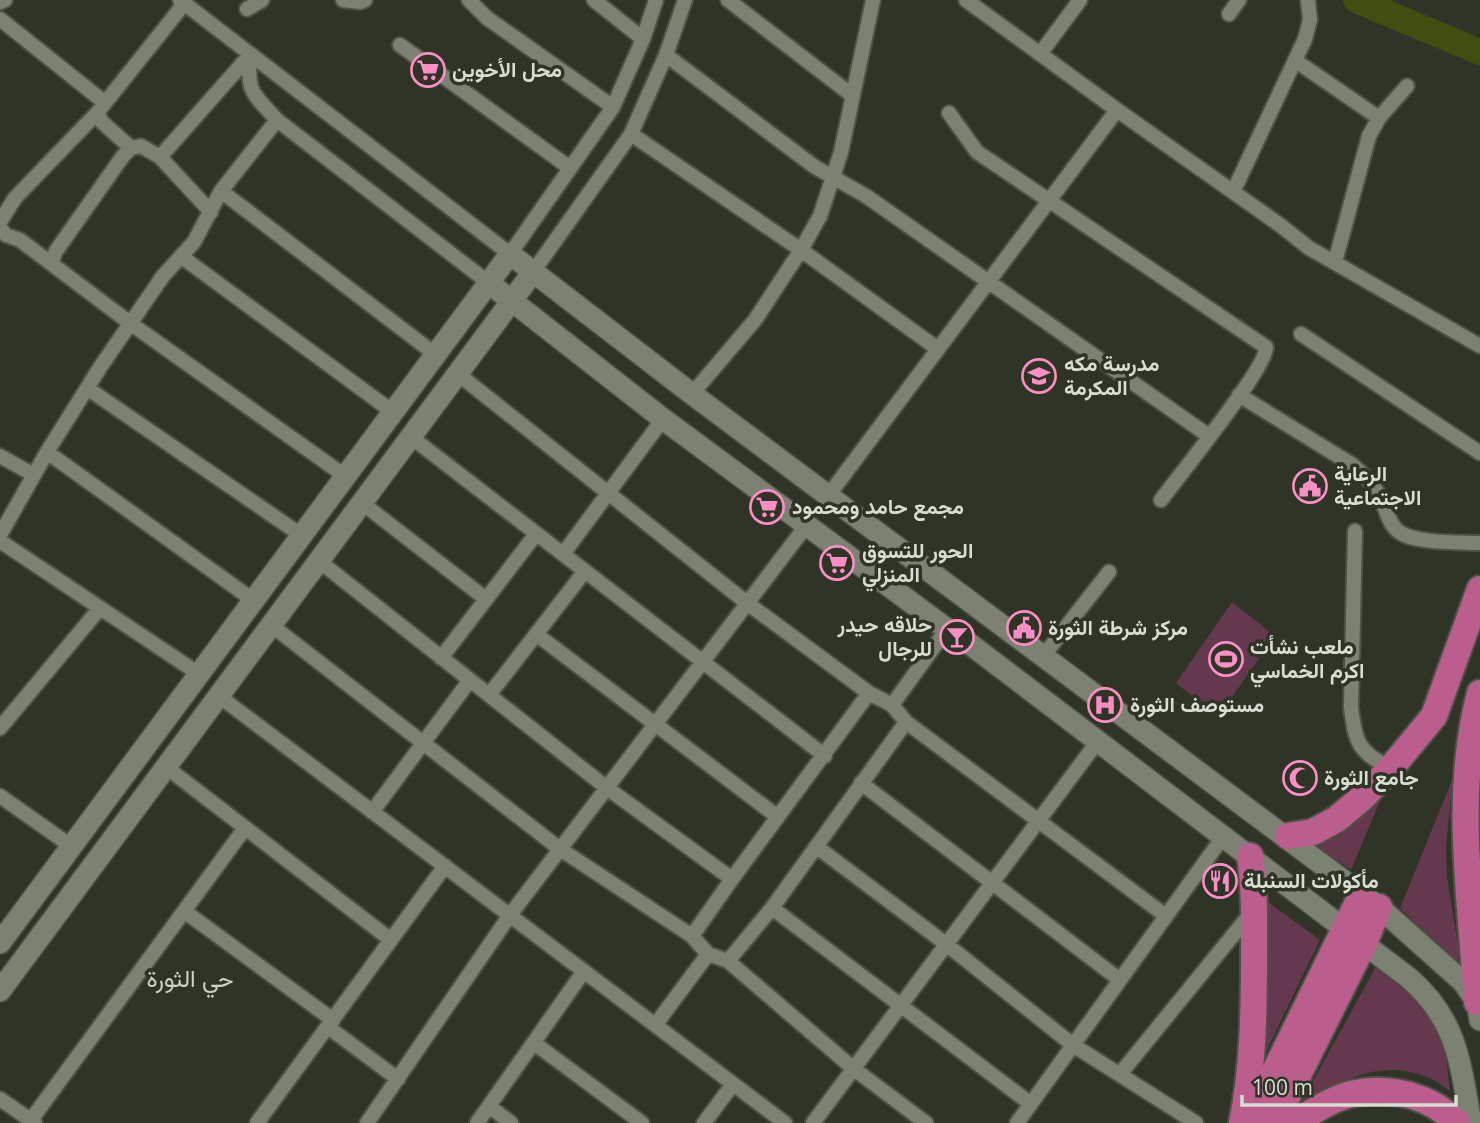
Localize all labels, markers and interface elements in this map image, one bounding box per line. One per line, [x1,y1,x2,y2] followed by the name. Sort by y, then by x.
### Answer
[409,51,447,89] supermarket icon: محل الأخوين
[452,55,562,83] place label: محل الأخوين
[1064,349,1159,401] place label: مدرسة مكه المكرمة
[1020,357,1058,395] school or university icon: مدرسة مكه المكرمة
[1334,459,1421,511] place label: الرعاية الاجتماعية
[1291,467,1329,505] public building icon: الرعاية الاجتماعية
[748,488,786,526] supermarket icon: مجمع حامد ومحمود
[792,492,964,521] place label: مجمع حامد ومحمود
[862,536,973,592] place label: الحور للتسوق المنزلي
[818,544,856,582] supermarket icon: الحور للتسوق المنزلي
[1005,609,1043,647] public building icon: مركز شرطة الثورة
[837,610,932,662] place label: حلاقه حيدر للرجال
[1048,613,1188,641] place label: مركز شرطة الثورة
[938,618,976,656] bar icon: حلاقه حيدر للرجال
[1250,632,1365,688] place label: ملعب نشأت اكرم الخماسي
[1207,640,1245,678] sports icon: ملعب نشأت اكرم الخماسي
[1086,686,1124,724] hospital icon: مستوصف الثورة
[1130,690,1264,718] place label: مستوصف الثورة
[1281,759,1319,797] mosque icon: جامع الثورة
[1324,763,1419,792] place label: جامع الثورة
[1201,862,1239,900] restaurant icon: مأكولات السنبلة
[1244,866,1379,894] place label: مأكولات السنبلة
[146,961,234,998] district label: حي الثورة
[1242,1064,1456,1108] scale bar
[1252,1073,1313,1101] text: 100 m

